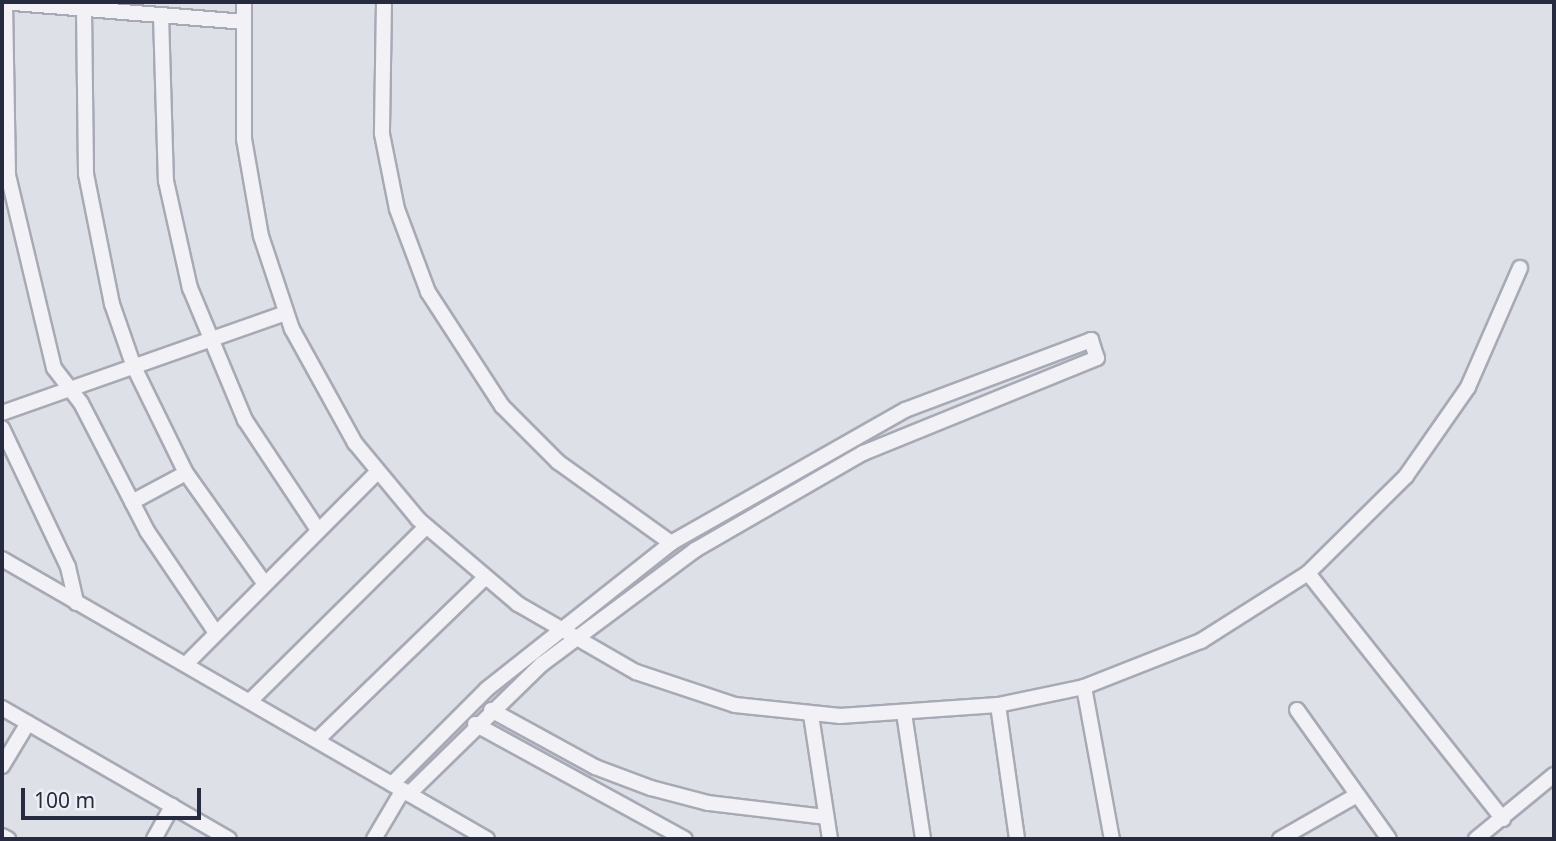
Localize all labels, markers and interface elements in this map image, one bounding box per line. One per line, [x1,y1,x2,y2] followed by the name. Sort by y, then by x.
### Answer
[24,774,205,818] scale bar
[34,786,95,814] text: 100 m

